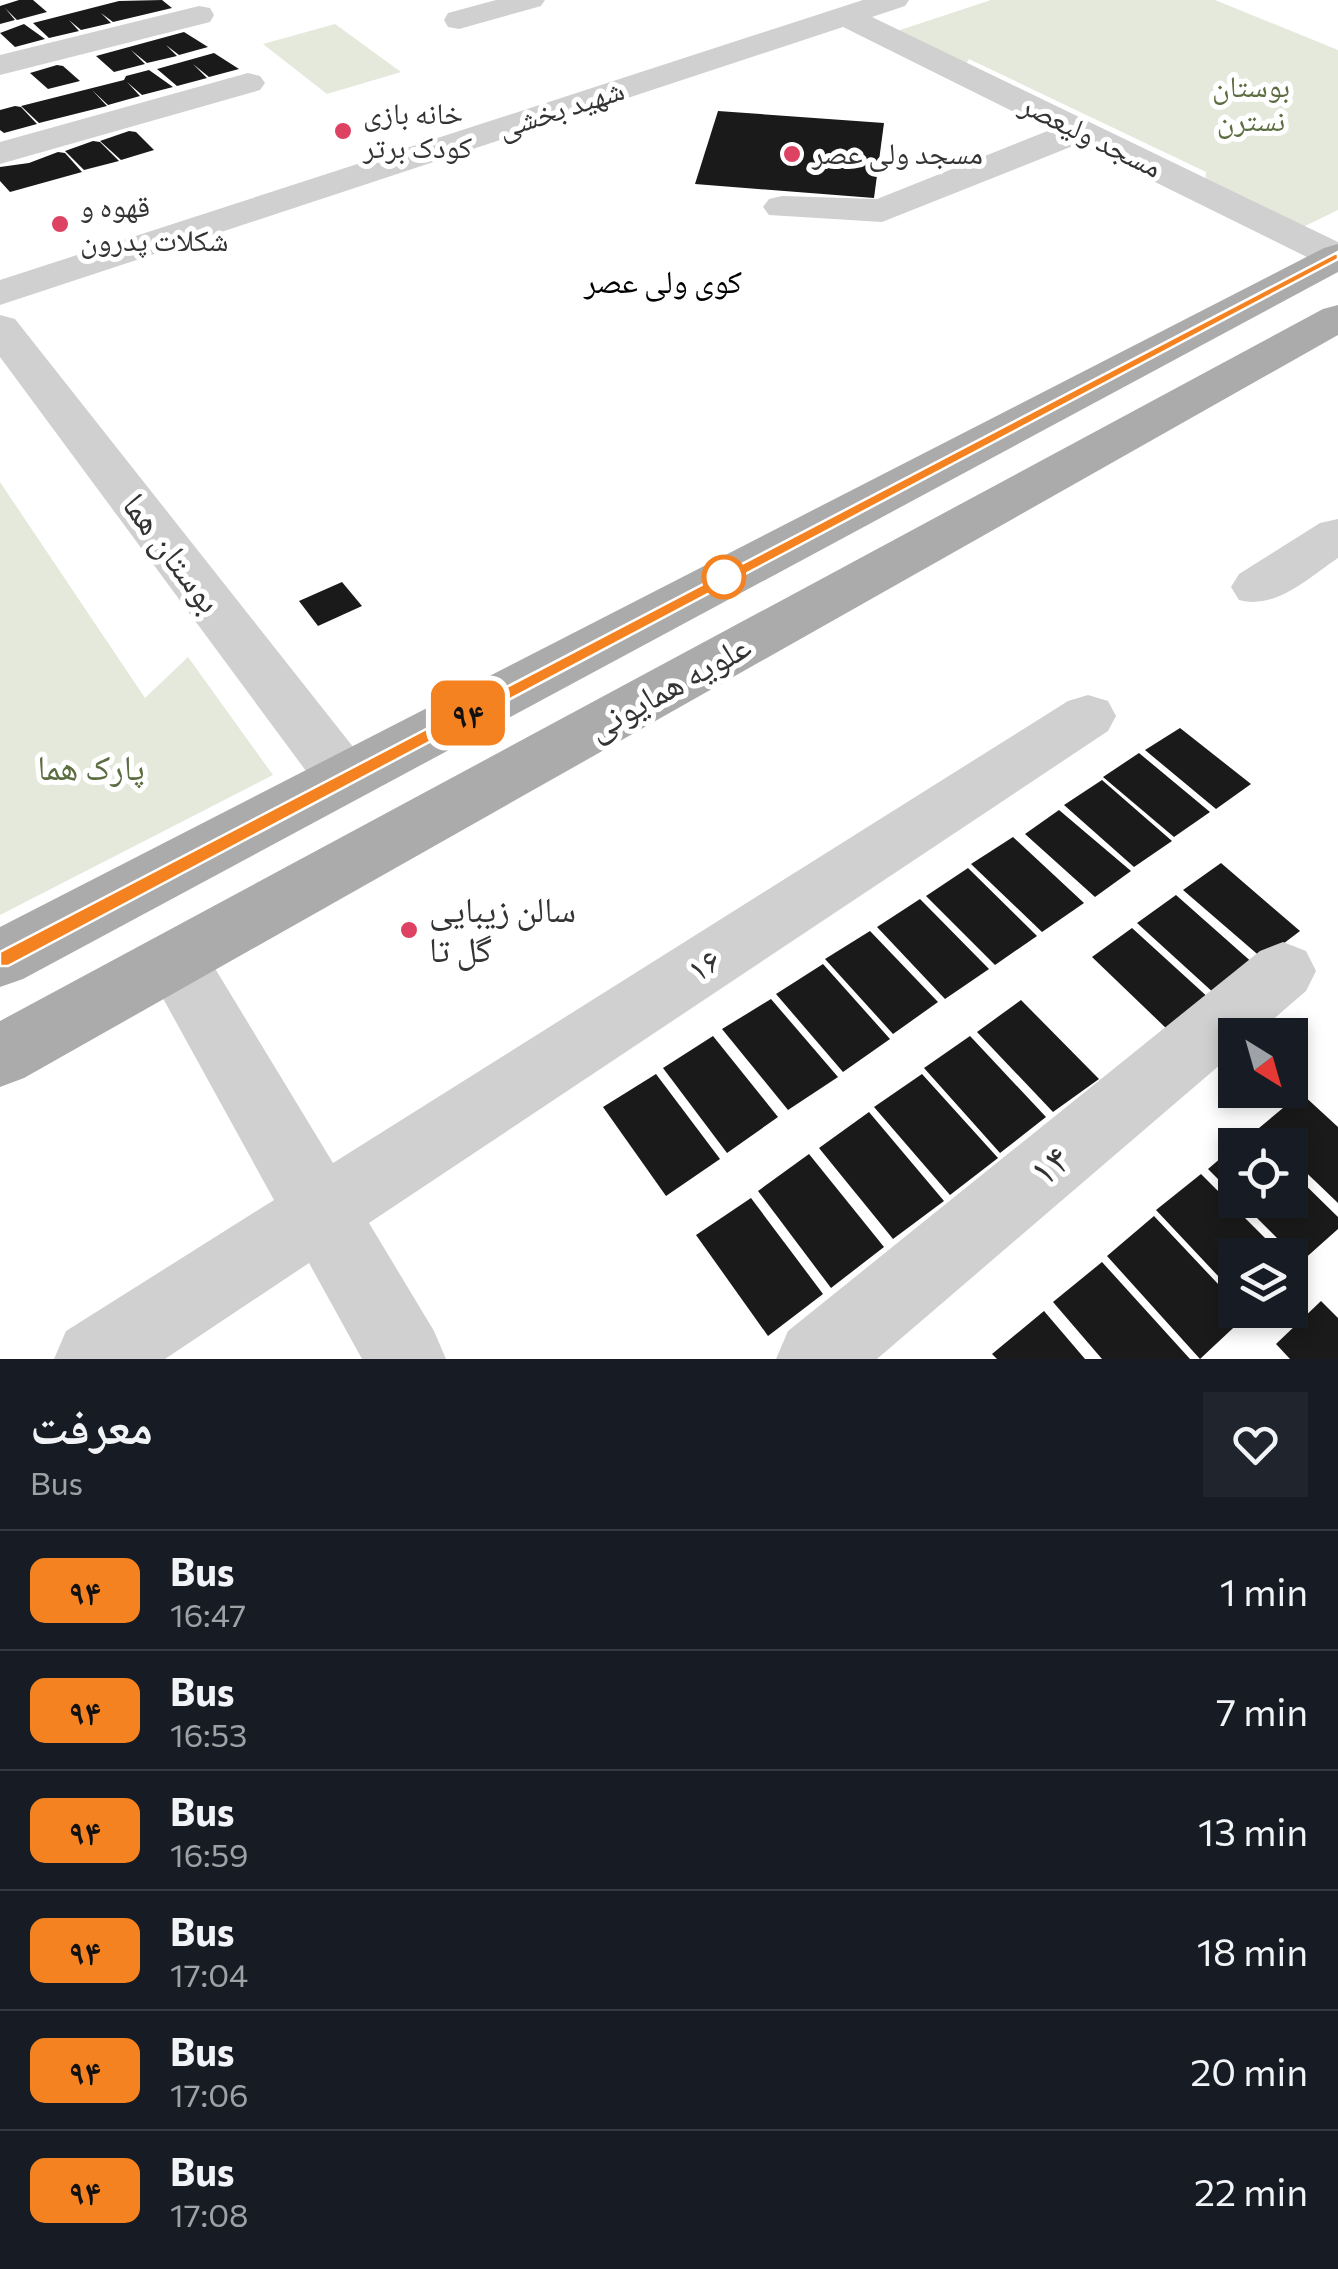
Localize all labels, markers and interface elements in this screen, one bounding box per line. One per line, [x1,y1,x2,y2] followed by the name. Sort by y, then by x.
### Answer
[1212,66,1290,139] park label: بوستان نسترن
[492,69,629,146] street label: شهید بخشی
[1014,83,1169,184] street label: مسجد ولیعصر
[362,93,472,165] place label: خانه بازی کودک برتر
[332,120,354,142] marker: خانه بازی کودک برتر
[811,133,983,172] place label: مسجد ولی عصر
[781,143,803,165] marker: مسجد ولی عصر
[80,186,228,259] place label: قهوه ‌و شکلات پدرون
[49,213,71,235] marker: قهوه ‌و شکلات پدرون
[583,260,742,302] district label: کوی ولی عصر
[113,483,233,621] street label: بوستان هما
[703,556,745,598] unlabelled marker
[579,622,758,749] street label: علویه همایونی
[423,680,513,746] line badge: ۹۴
[451,692,485,735] text: ۹۴
[37,744,145,789] park label: پارک هما
[429,886,576,971] place label: سالن زیبایی گل تا
[398,919,420,941] marker: سالن زیبایی گل تا
[678,936,728,989] street label: ۱۶
[1218,1018,1308,1108] north arrow
[1218,1018,1308,1328] map controls
[1218,1128,1308,1218] button: locate
[1017,1131,1079,1196] street label: ۱۴
[1218,1238,1308,1328] button: layers
[1203,1392,1308,1497] button: heart
[30,1395,153,1454] text: معرفت
[30,1462,83,1502] text: Bus
[170,1547,235,1594] text: Bus
[1220,1567,1308,1614] text: 1 min
[68,1569,102,1612] text: ۹۴
[170,1594,246,1634] text: 16:47
[170,1667,235,1714] text: Bus
[1216,1687,1308,1734] text: 7 min
[68,1689,102,1732] text: ۹۴
[170,1714,247,1754] text: 16:53
[170,1787,235,1834] text: Bus
[1198,1807,1308,1854] text: 13 min
[68,1809,102,1852] text: ۹۴
[170,1834,248,1874] text: 16:59
[170,1907,235,1954] text: Bus
[1197,1927,1308,1974] text: 18 min
[68,1929,102,1972] text: ۹۴
[170,1954,248,1994] text: 17:04
[170,2027,235,2074] text: Bus
[1190,2047,1308,2094] text: 20 min
[68,2049,102,2092] text: ۹۴
[170,2074,248,2114] text: 17:06
[170,2147,235,2194] text: Bus
[1194,2167,1308,2214] text: 22 min
[68,2169,102,2212] text: ۹۴
[170,2194,248,2234] text: 17:08

